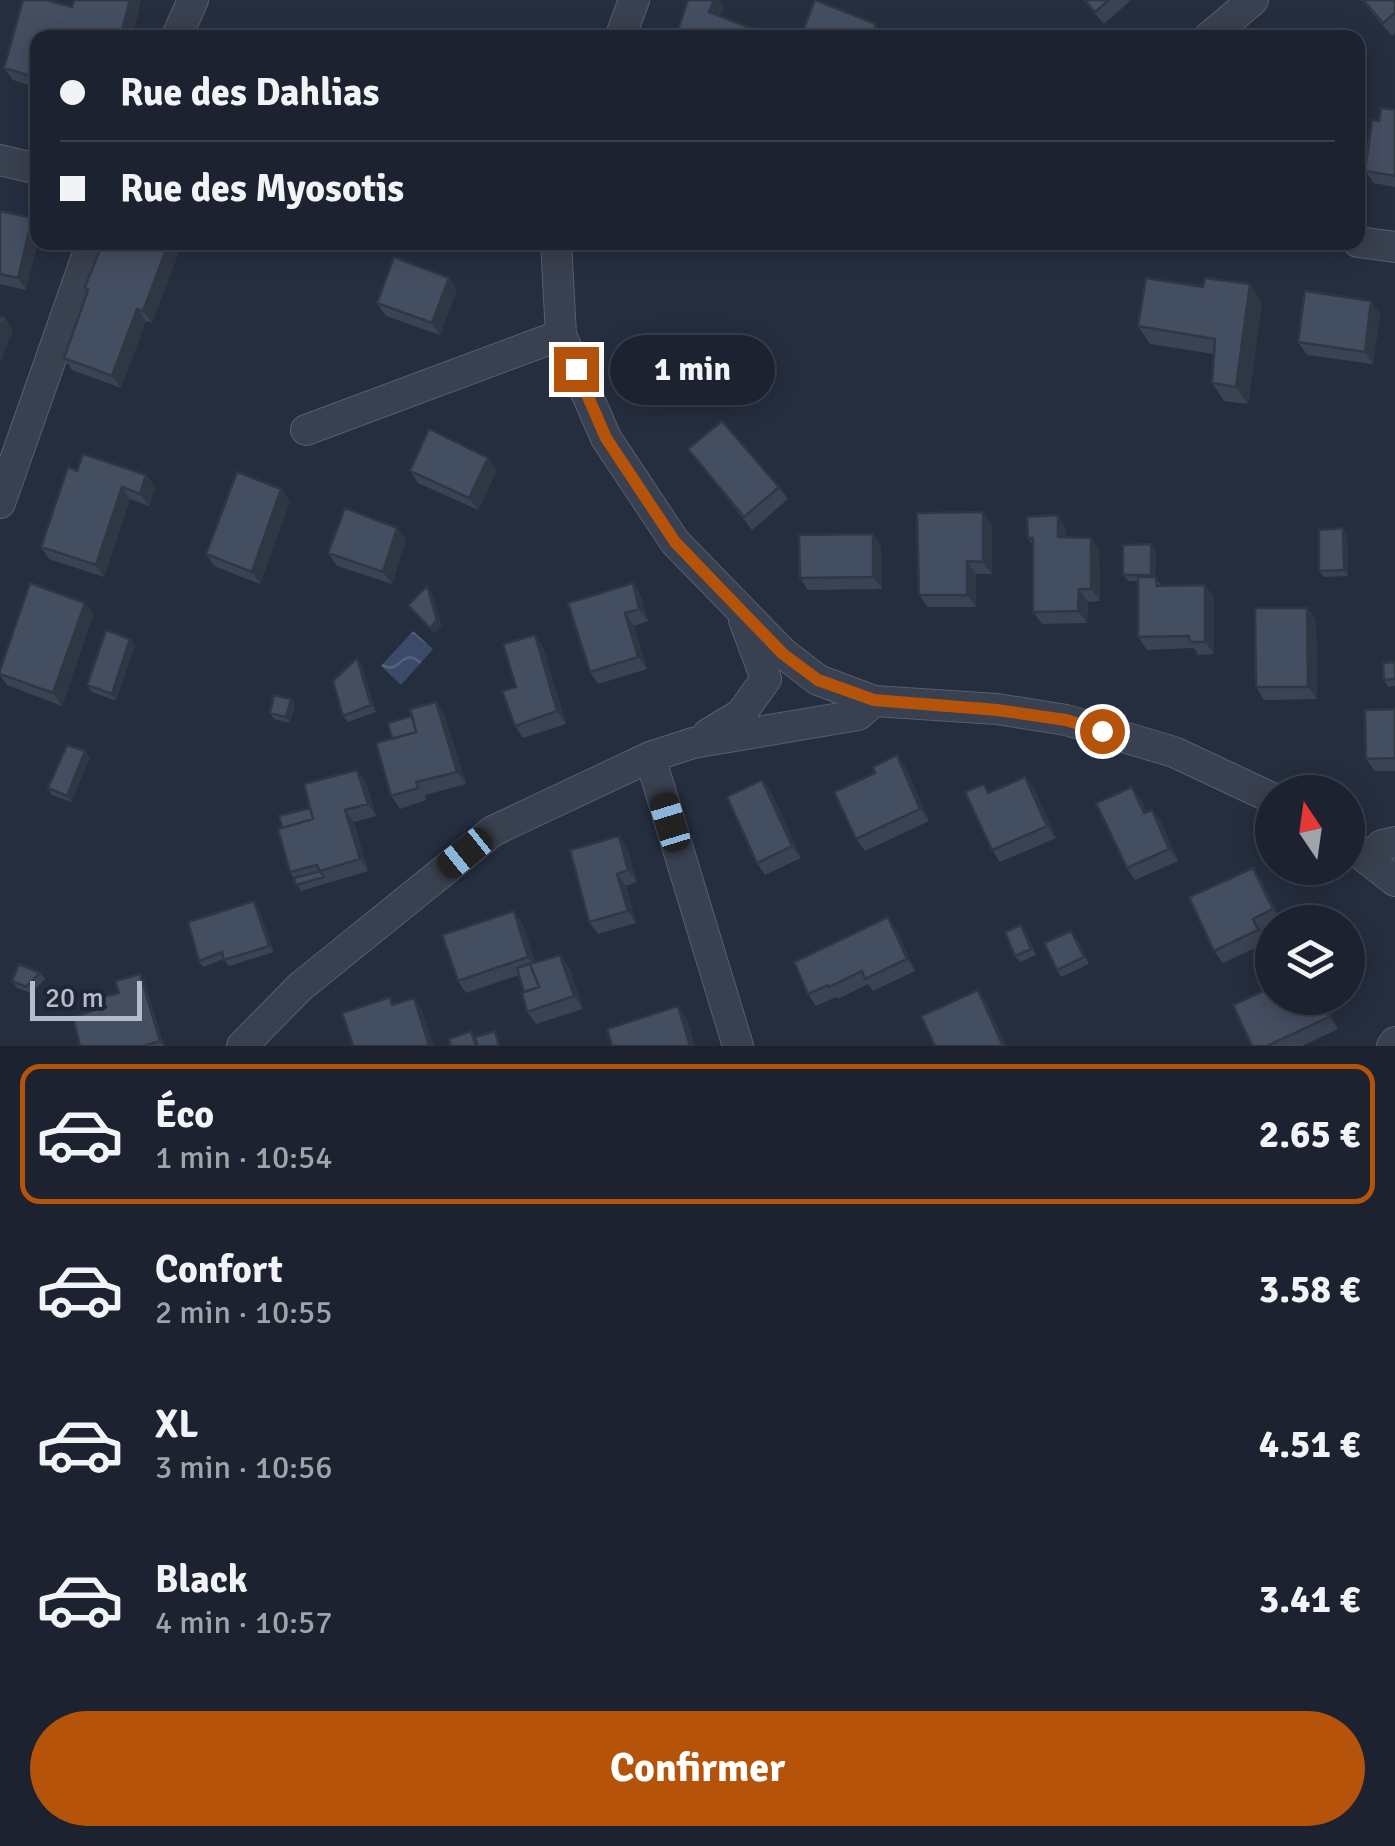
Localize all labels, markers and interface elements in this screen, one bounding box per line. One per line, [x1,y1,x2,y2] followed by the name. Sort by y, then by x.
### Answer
[120,69,379,116] text: Rue des Dahlias
[120,165,404,212] text: Rue des Myosotis
[611,334,776,404] callout: 1 min
[554,347,599,392] route end
[654,350,731,389] text: 1 min
[1080,709,1125,754] route start
[1255,775,1365,885] north arrow
[1255,775,1365,1015] map controls
[647,789,693,855] car
[432,822,498,884] car
[1255,905,1365,1015] button: layers
[30,976,142,1020] scale bar
[45,981,104,1015] text: 20 m
[35,1089,125,1179] icon: car
[155,1091,214,1138] text: Éco
[1259,1111,1360,1158] text: 2.65 €
[155,1138,333,1177] text: 1 min · 10:54
[35,1244,125,1334] icon: car
[155,1246,283,1293] text: Confort
[1259,1266,1360,1313] text: 3.58 €
[155,1293,333,1332] text: 2 min · 10:55
[35,1399,125,1489] icon: car
[155,1401,198,1448] text: XL
[1259,1421,1360,1468] text: 4.51 €
[155,1448,333,1487] text: 3 min · 10:56
[35,1554,125,1644] icon: car
[155,1556,248,1603] text: Black
[1259,1576,1360,1623] text: 3.41 €
[155,1603,333,1642] text: 4 min · 10:57
[30,1711,1365,1826] button: Confirmer

